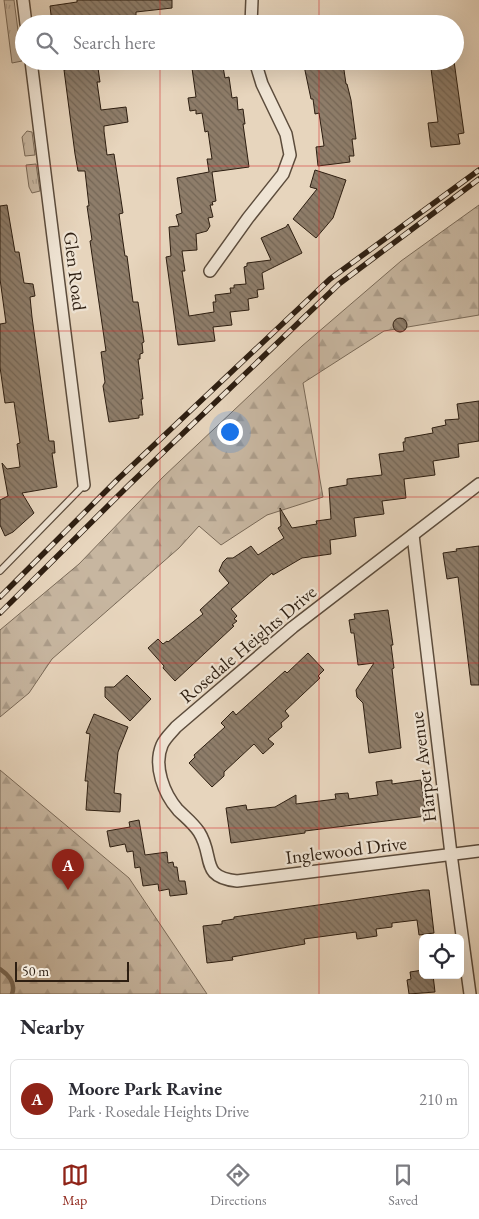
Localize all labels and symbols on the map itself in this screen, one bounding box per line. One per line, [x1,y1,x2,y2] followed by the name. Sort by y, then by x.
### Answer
[58,230,92,312] street label: Glen Road
[217,419,243,445] your location
[174,579,322,709] street label: Rosedale Heights Drive
[404,710,442,824] street label: Harper Avenue
[284,830,408,870] street label: Inglewood Drive
[52,849,84,890] pin: A
[15,959,129,982] scale bar

